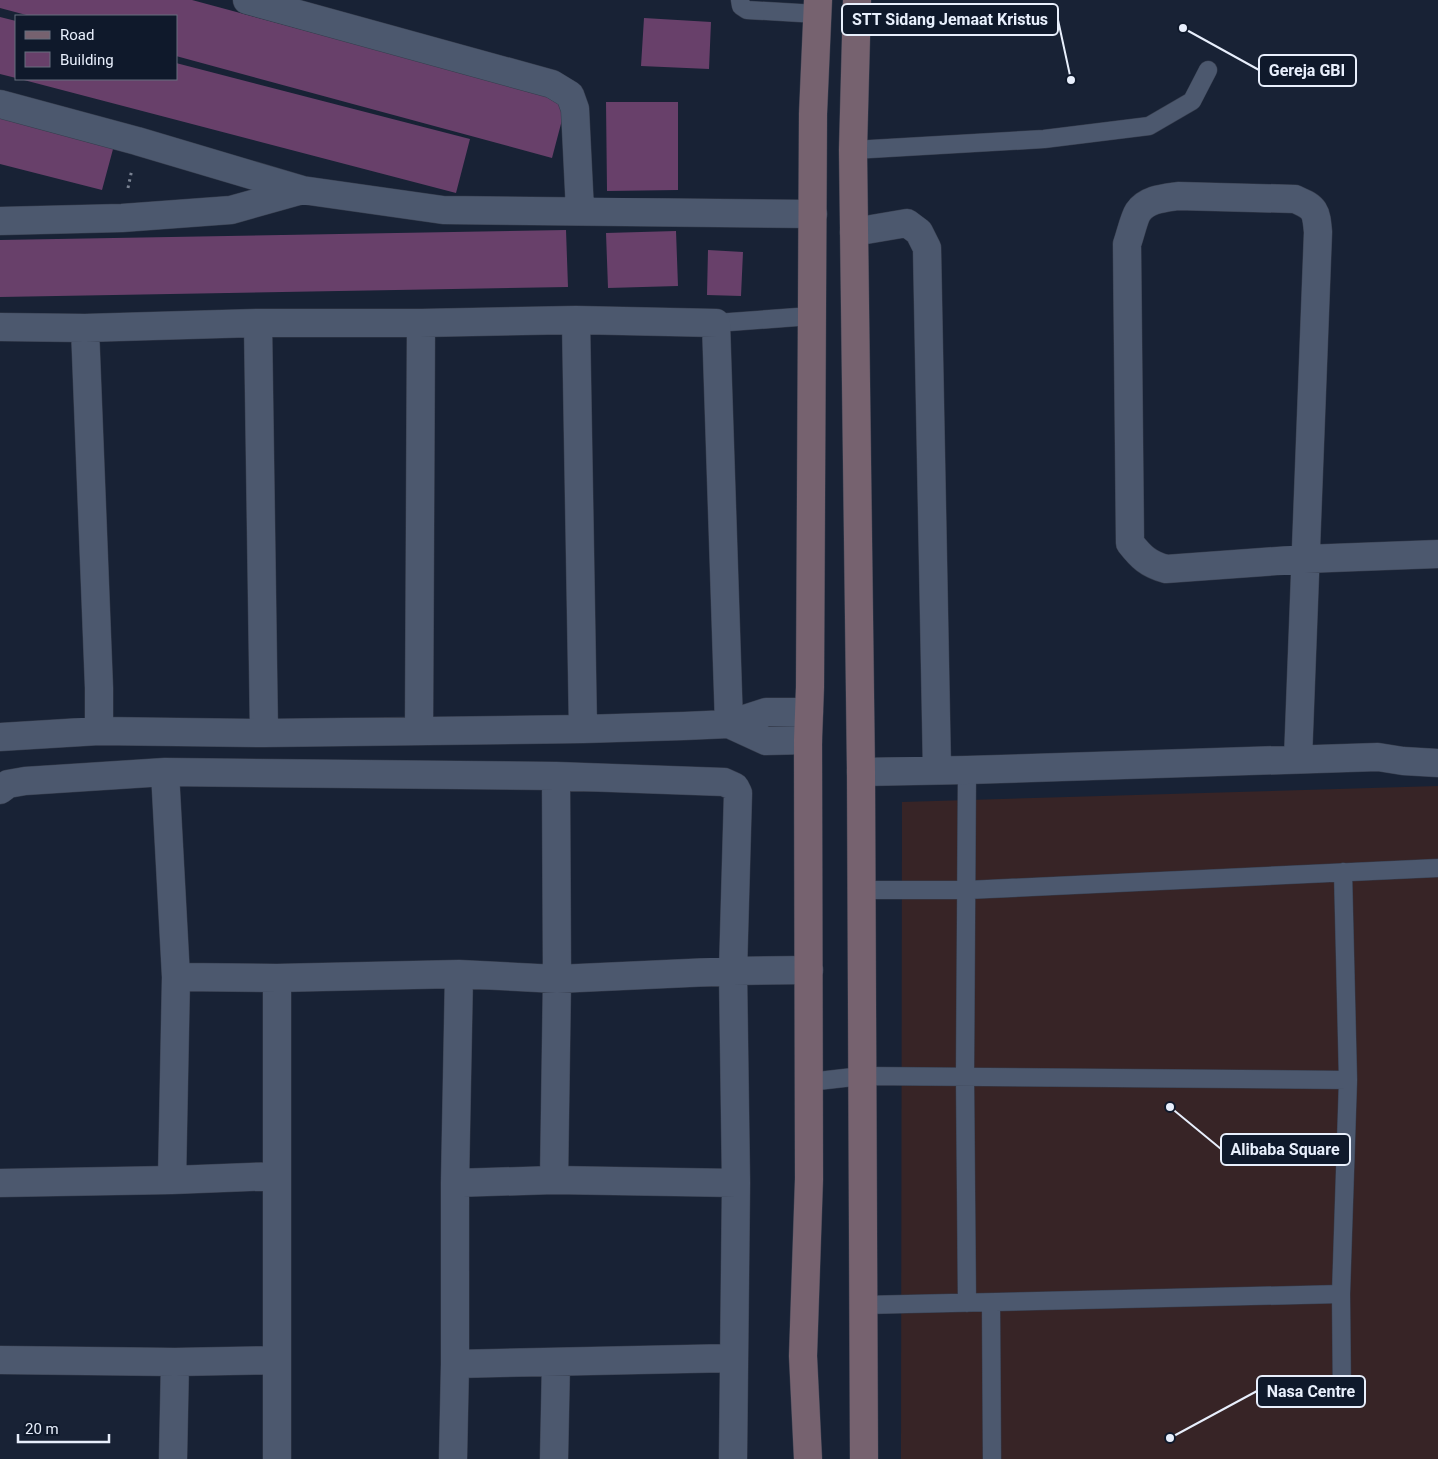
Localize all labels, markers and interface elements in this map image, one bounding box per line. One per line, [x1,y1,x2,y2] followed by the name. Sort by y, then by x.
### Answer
[842,4,1058,35] callout: STT Sidang Jemaat Kristus
[852,10,1048,29] text: STT Sidang Jemaat Kristus
[15,15,178,80] legend
[60,26,94,44] text: Road
[60,51,114,69] text: Building
[1259,55,1356,86] callout: Gereja GBI
[1269,61,1345,80] text: Gereja GBI
[1221,1134,1350,1165] callout: Alibaba Square
[1230,1140,1340,1159] text: Alibaba Square
[1257,1376,1365,1407] callout: Nasa Centre
[1267,1382,1356,1401] text: Nasa Centre
[18,1412,109,1444] scale bar
[25,1420,59,1438] text: 20 m

